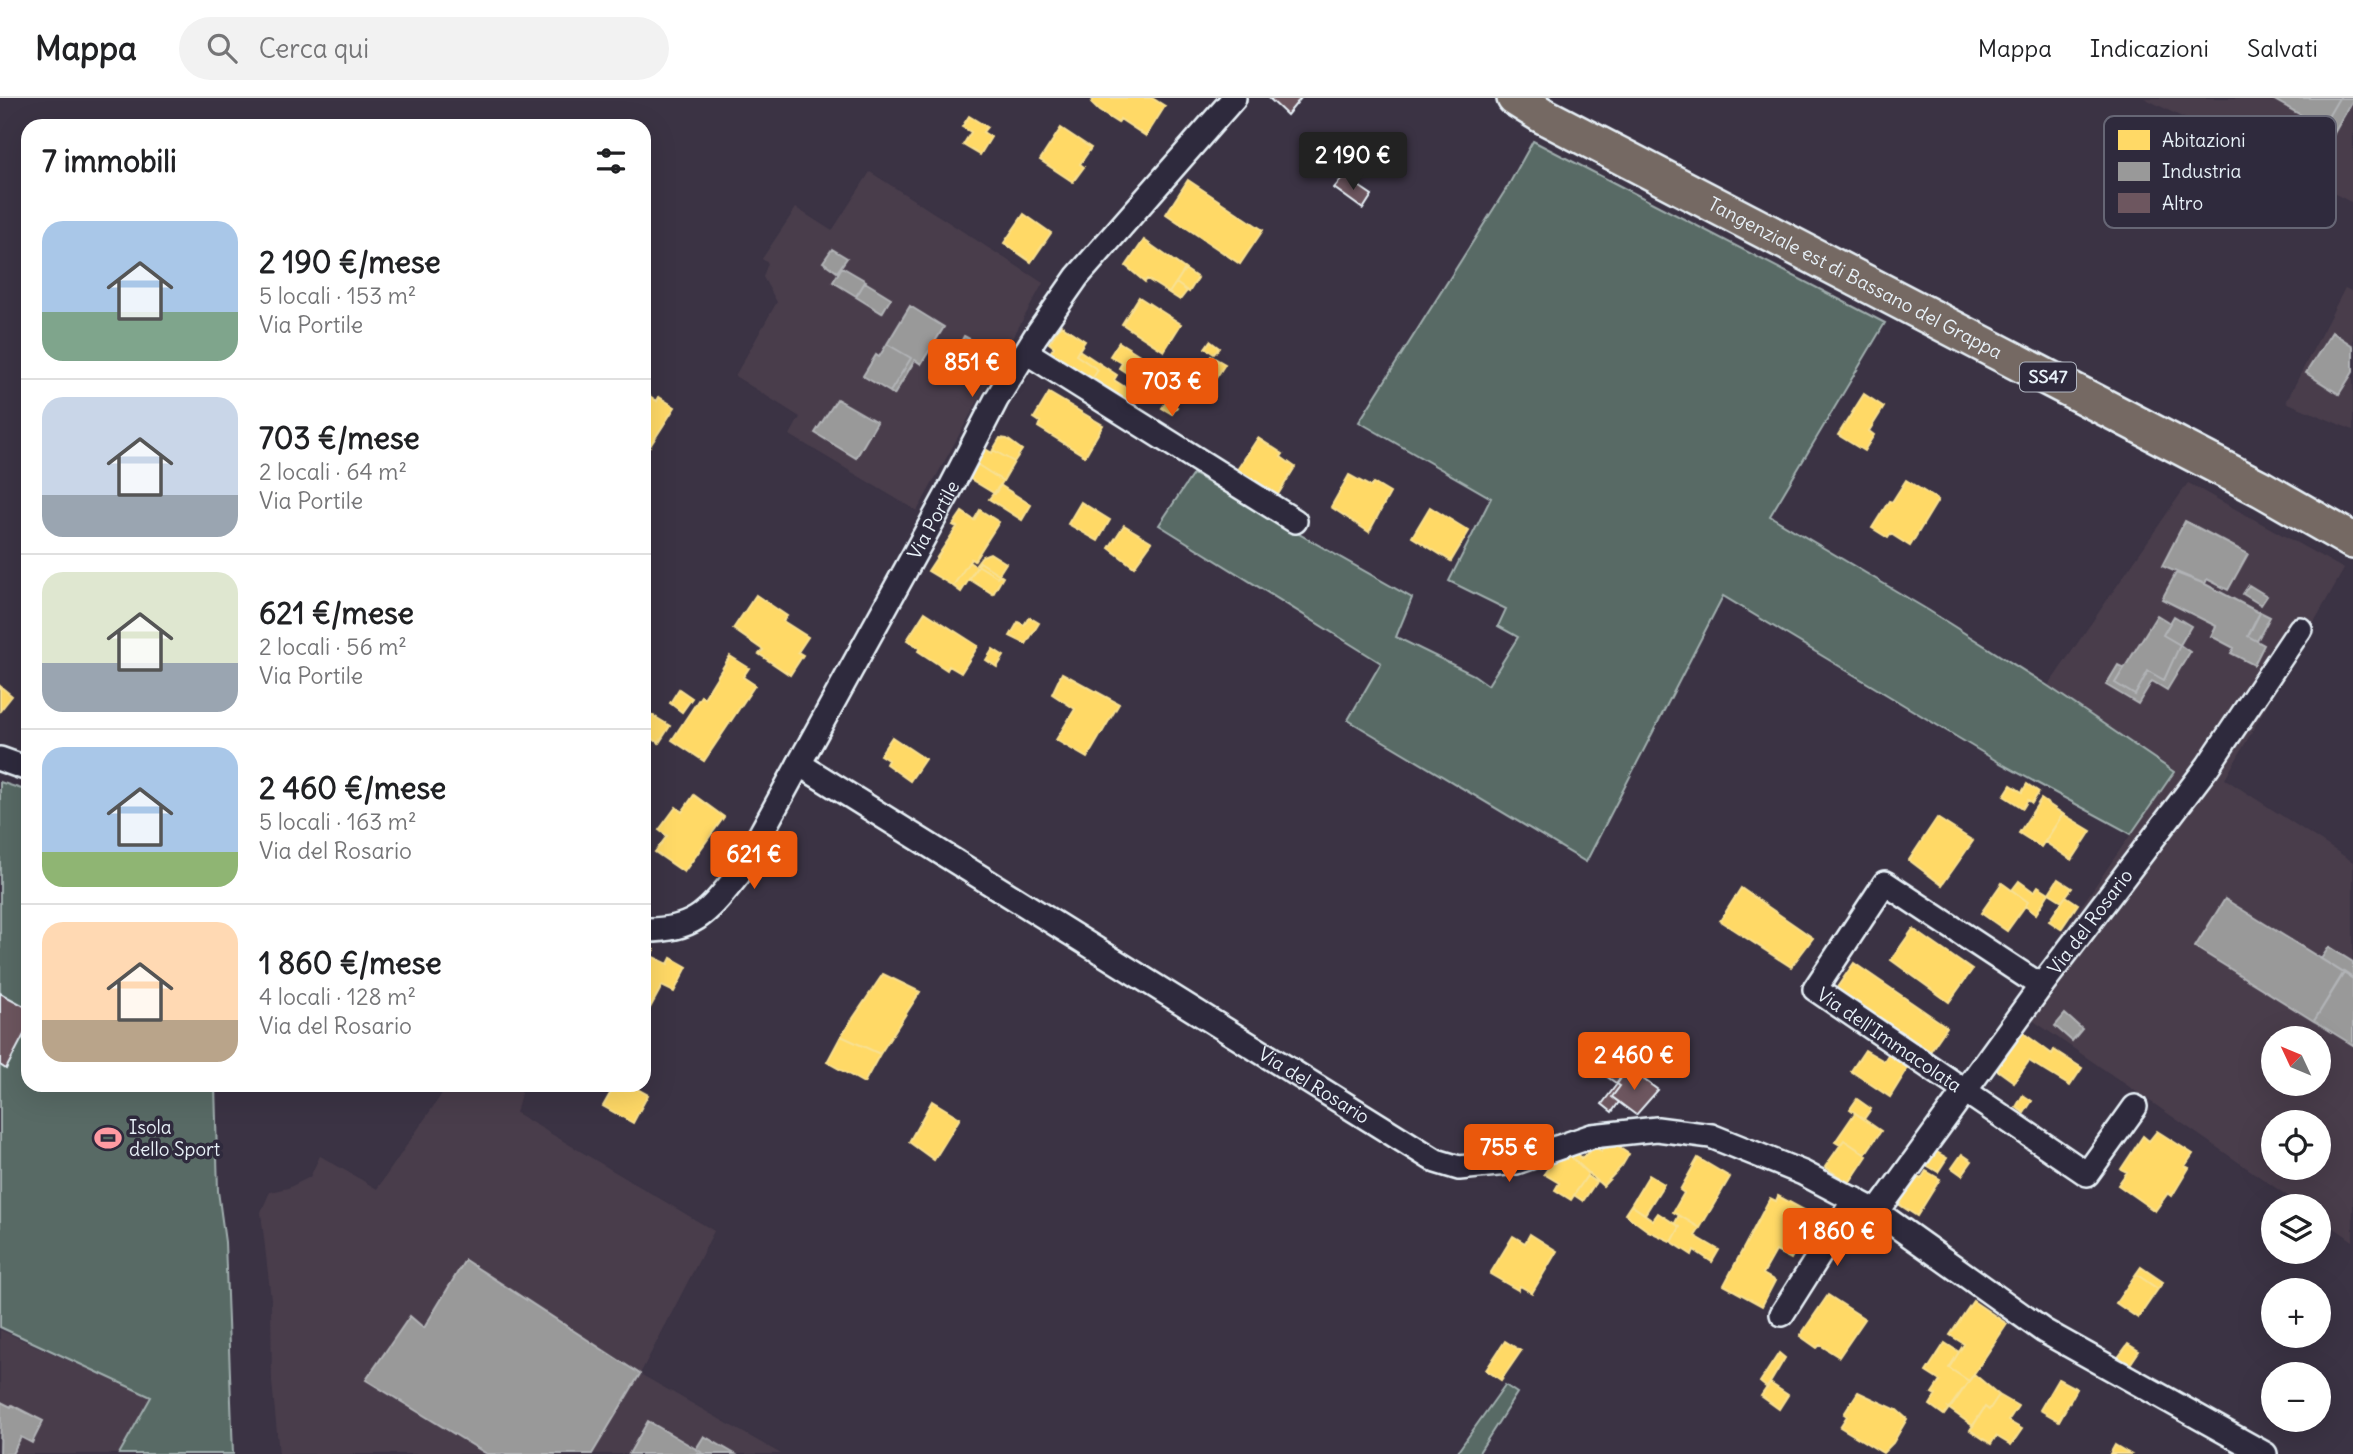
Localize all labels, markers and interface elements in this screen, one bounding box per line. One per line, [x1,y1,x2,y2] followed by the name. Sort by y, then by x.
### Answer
[179,17,669,80] search box
[35,27,137,69] text: Mappa
[203,29,241,67] icon: search
[259,32,369,65] text: Cerca qui
[1978,33,2052,63] text: Mappa
[2090,33,2209,63] text: Indicazioni
[2247,33,2318,63] text: Salvati
[2104,116,2336,228] legend
[2162,128,2245,152] text: Abitazioni
[1288,132,1418,192] pin: 2 190 €
[1315,140,1391,169] text: 2 190 €
[42,142,177,180] text: 7 immobili
[592,142,630,180] icon: filters
[2162,159,2241,183] text: Industria
[2162,191,2203,215] text: Altro
[1704,192,2007,364] street label: Tangenziale est di Bassano del Grappa
[259,243,441,281] text: 2 190 €/mese
[98,249,182,333] icon: home
[259,281,416,310] text: 5 locali · 153 m²
[259,310,363,339] text: Via Portile
[923,340,1021,399] pin: 851 €
[944,347,1000,376] text: 851 €
[1123,358,1221,418] pin: 703 €
[2020,362,2076,391] road number: SS47
[1142,366,1202,395] text: 703 €
[259,419,420,457] text: 703 €/mese
[98,425,182,509] icon: home
[259,457,407,486] text: 2 locali · 64 m²
[902,476,964,563] street label: Via Portile
[259,486,363,515] text: Via Portile
[259,594,414,632] text: 621 €/mese
[98,600,182,684] icon: home
[259,632,407,661] text: 2 locali · 56 m²
[259,661,363,690] text: Via Portile
[259,769,446,807] text: 2 460 €/mese
[98,775,182,859] icon: home
[259,807,417,836] text: 5 locali · 163 m²
[705,832,803,891] pin: 621 €
[259,836,412,865] text: Via del Rosario
[726,839,782,868] text: 621 €
[2042,864,2138,979] street label: Via del Rosario
[259,944,442,982] text: 1 860 €/mese
[98,950,182,1034] icon: home
[259,982,416,1011] text: 4 locali · 128 m²
[1812,982,1967,1097] street label: Via dell'Immacolata
[259,1011,412,1040] text: Via del Rosario
[2261,1026,2331,1096] north arrow
[2261,1026,2331,1432] map controls
[1569,1032,1699,1092] pin: 2 460 €
[1594,1040,1674,1069] text: 2 460 €
[1254,1041,1374,1129] street label: Via del Rosario
[2261,1110,2331,1180] button: locate
[129,1115,220,1161] place label: Isola dello Sport
[93,1123,123,1153] sports icon: Isola dello Sport
[1460,1124,1558,1184] pin: 755 €
[1480,1132,1538,1161] text: 755 €
[2261,1194,2331,1264] button: layers
[1772,1208,1902,1268] pin: 1 860 €
[1799,1216,1875,1245] text: 1 860 €
[2261,1278,2331,1348] button: +
[2261,1362,2331,1432] button: −

